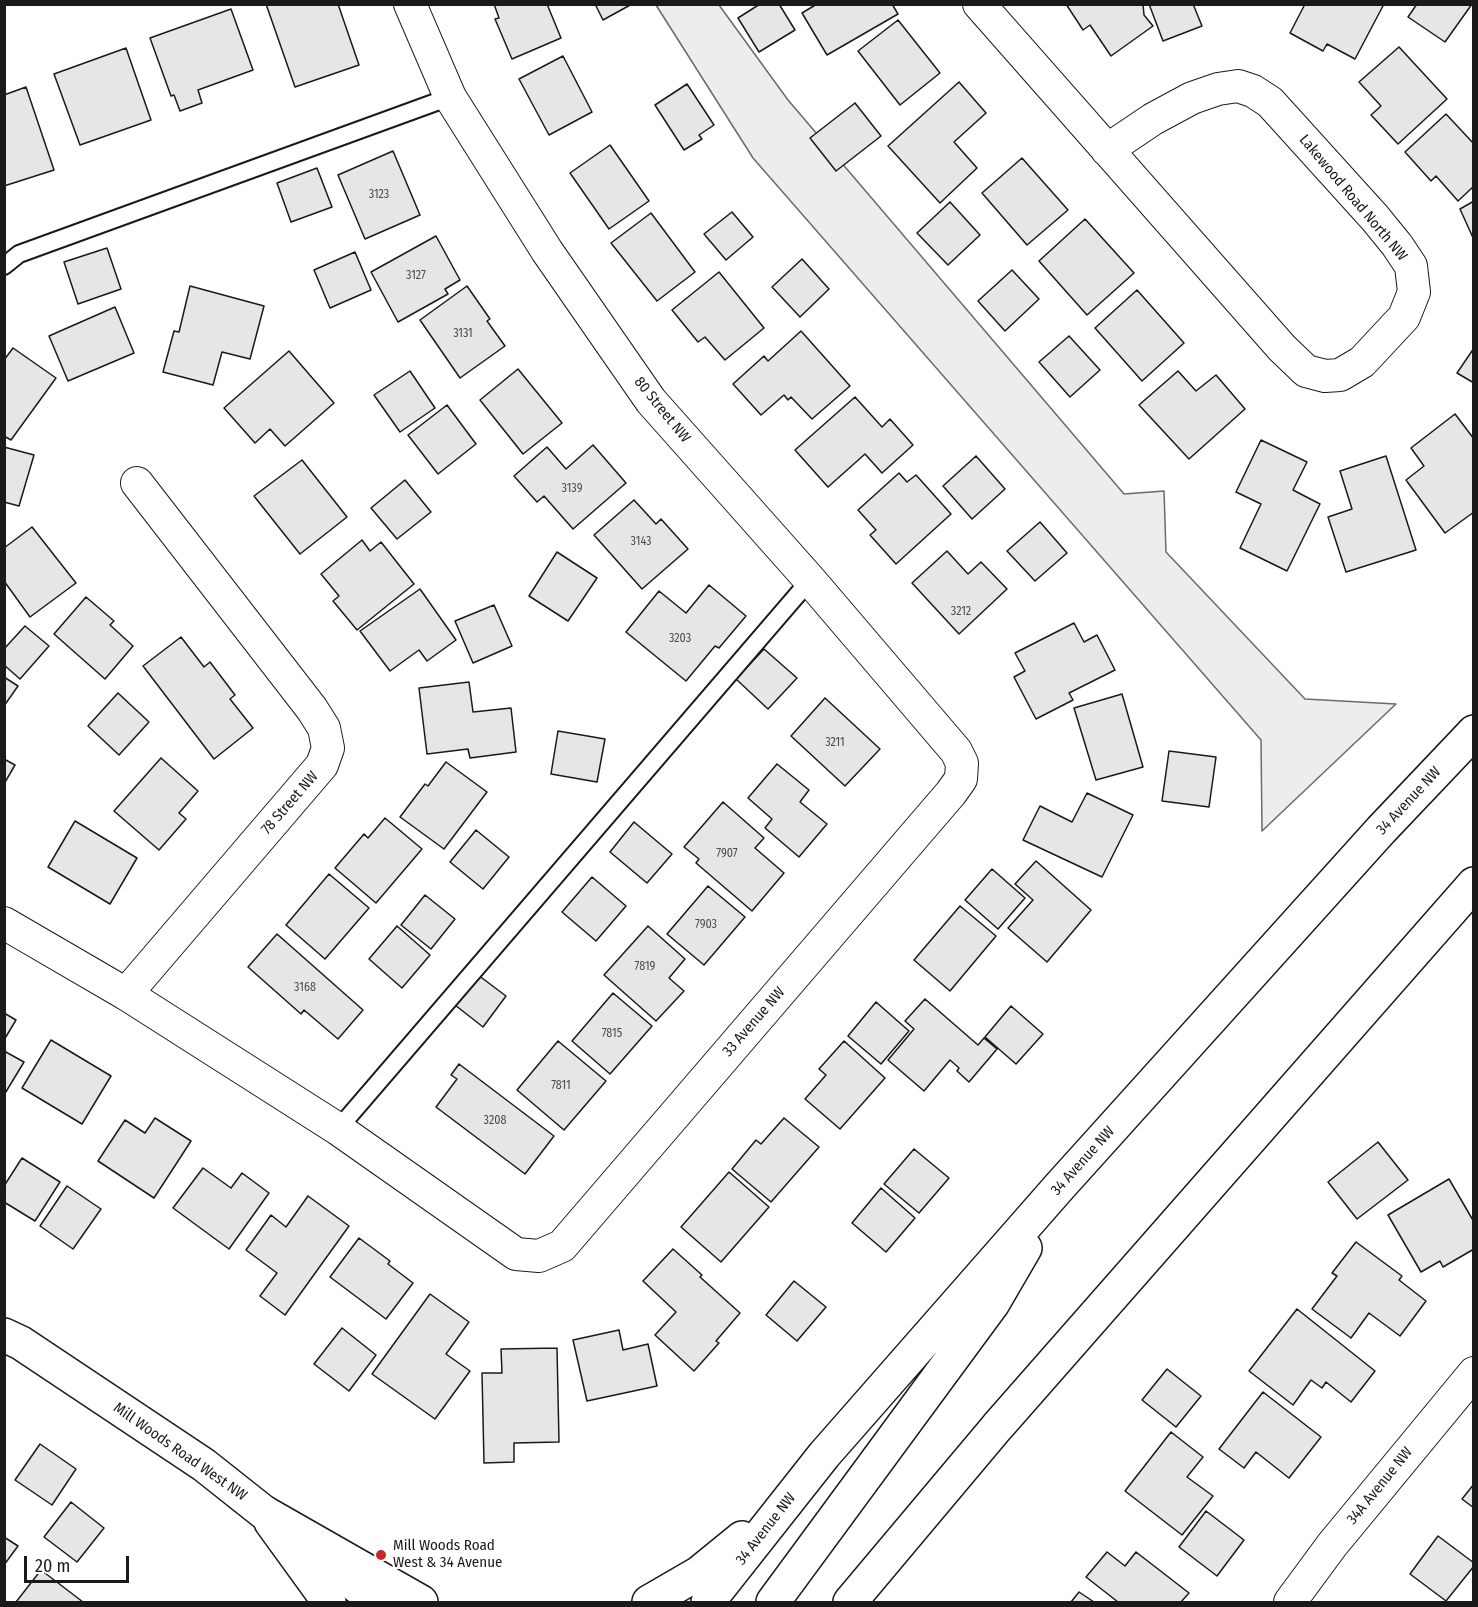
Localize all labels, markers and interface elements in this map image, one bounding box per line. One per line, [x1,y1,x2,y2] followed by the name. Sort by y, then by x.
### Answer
[1295,131,1411,265] street label: Lakewood Road North NW
[369,188,389,202] house number: 3123
[406,269,426,283] house number: 3127
[453,327,473,341] house number: 3131
[630,373,694,447] street label: 80 Street NW
[562,482,582,496] house number: 3139
[631,535,651,549] house number: 3143
[951,605,971,619] house number: 3212
[669,632,691,646] house number: 3203
[825,736,845,750] house number: 3211
[1373,763,1445,839] street label: 34 Avenue NW
[258,768,322,838] street label: 78 Street NW
[716,847,738,861] house number: 7907
[695,918,717,932] house number: 7903
[635,960,655,974] house number: 7819
[294,981,316,995] house number: 3168
[719,984,789,1060] street label: 33 Avenue NW
[602,1027,622,1041] house number: 7815
[551,1079,571,1093] house number: 7811
[484,1114,506,1128] house number: 3208
[1047,1123,1119,1199] street label: 34 Avenue NW
[110,1399,250,1505] street label: Mill Woods Road West NW
[1343,1444,1417,1528] street label: 34A Avenue NW
[732,1489,800,1569] street label: 34 Avenue NW
[393,1537,502,1572] place label: Mill Woods Road West & 34 Avenue
[27,1544,132,1582] scale bar
[374,1548,388,1562] marker: Mill Woods Road West & 34 Avenue
[35,1555,70,1577] text: 20 m

